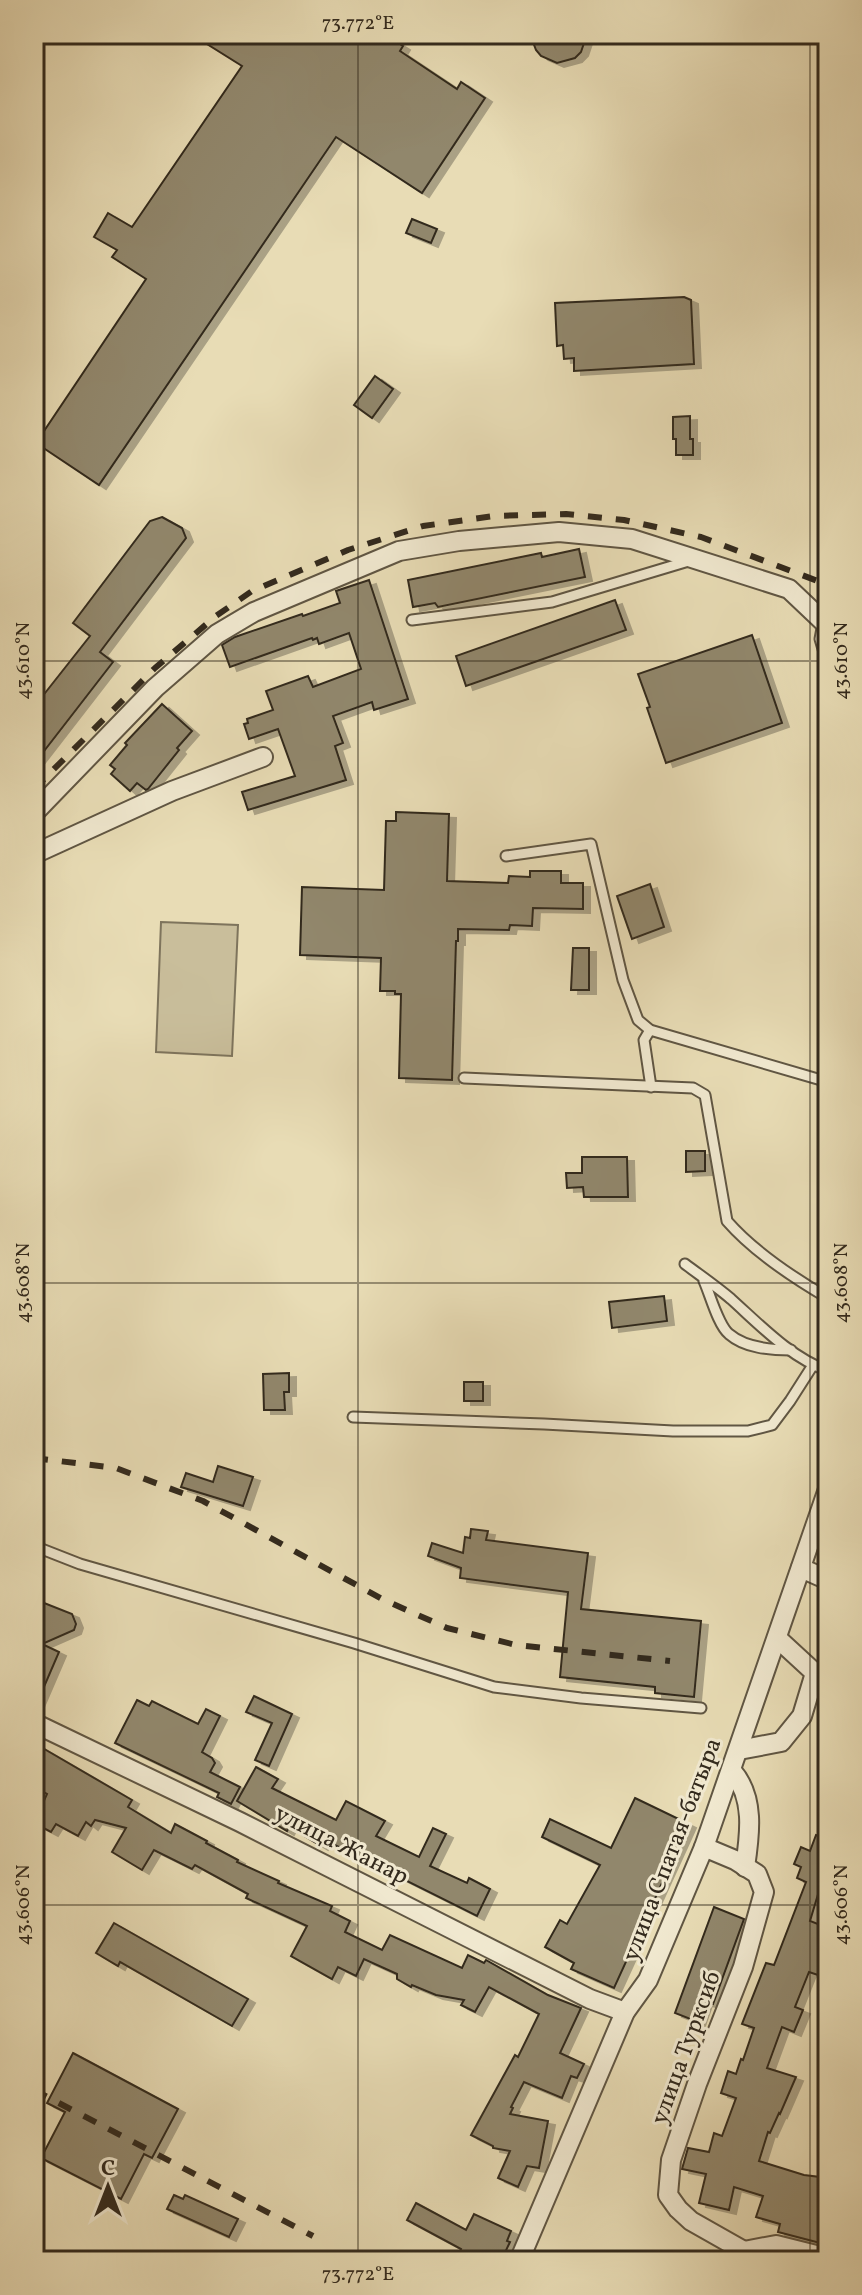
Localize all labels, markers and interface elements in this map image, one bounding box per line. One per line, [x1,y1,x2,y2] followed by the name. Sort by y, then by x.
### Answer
[322,10,394,38] text: 73.772°E
[10,622,38,700] text: 43.610°N
[828,622,856,700] text: 43.610°N
[10,1242,38,1323] text: 43.608°N
[828,1242,856,1323] text: 43.608°N
[615,1733,731,1967] street label: улица Спатая-батыра
[268,1798,414,1894] street label: улица Жанар
[10,1864,38,1945] text: 43.606°N
[828,1864,856,1945] text: 43.606°N
[644,1967,730,2129] street label: улица Турксиб
[68,2147,148,2227] north arrow
[101,2154,115,2185] text: С
[322,2261,394,2289] text: 73.772°E

